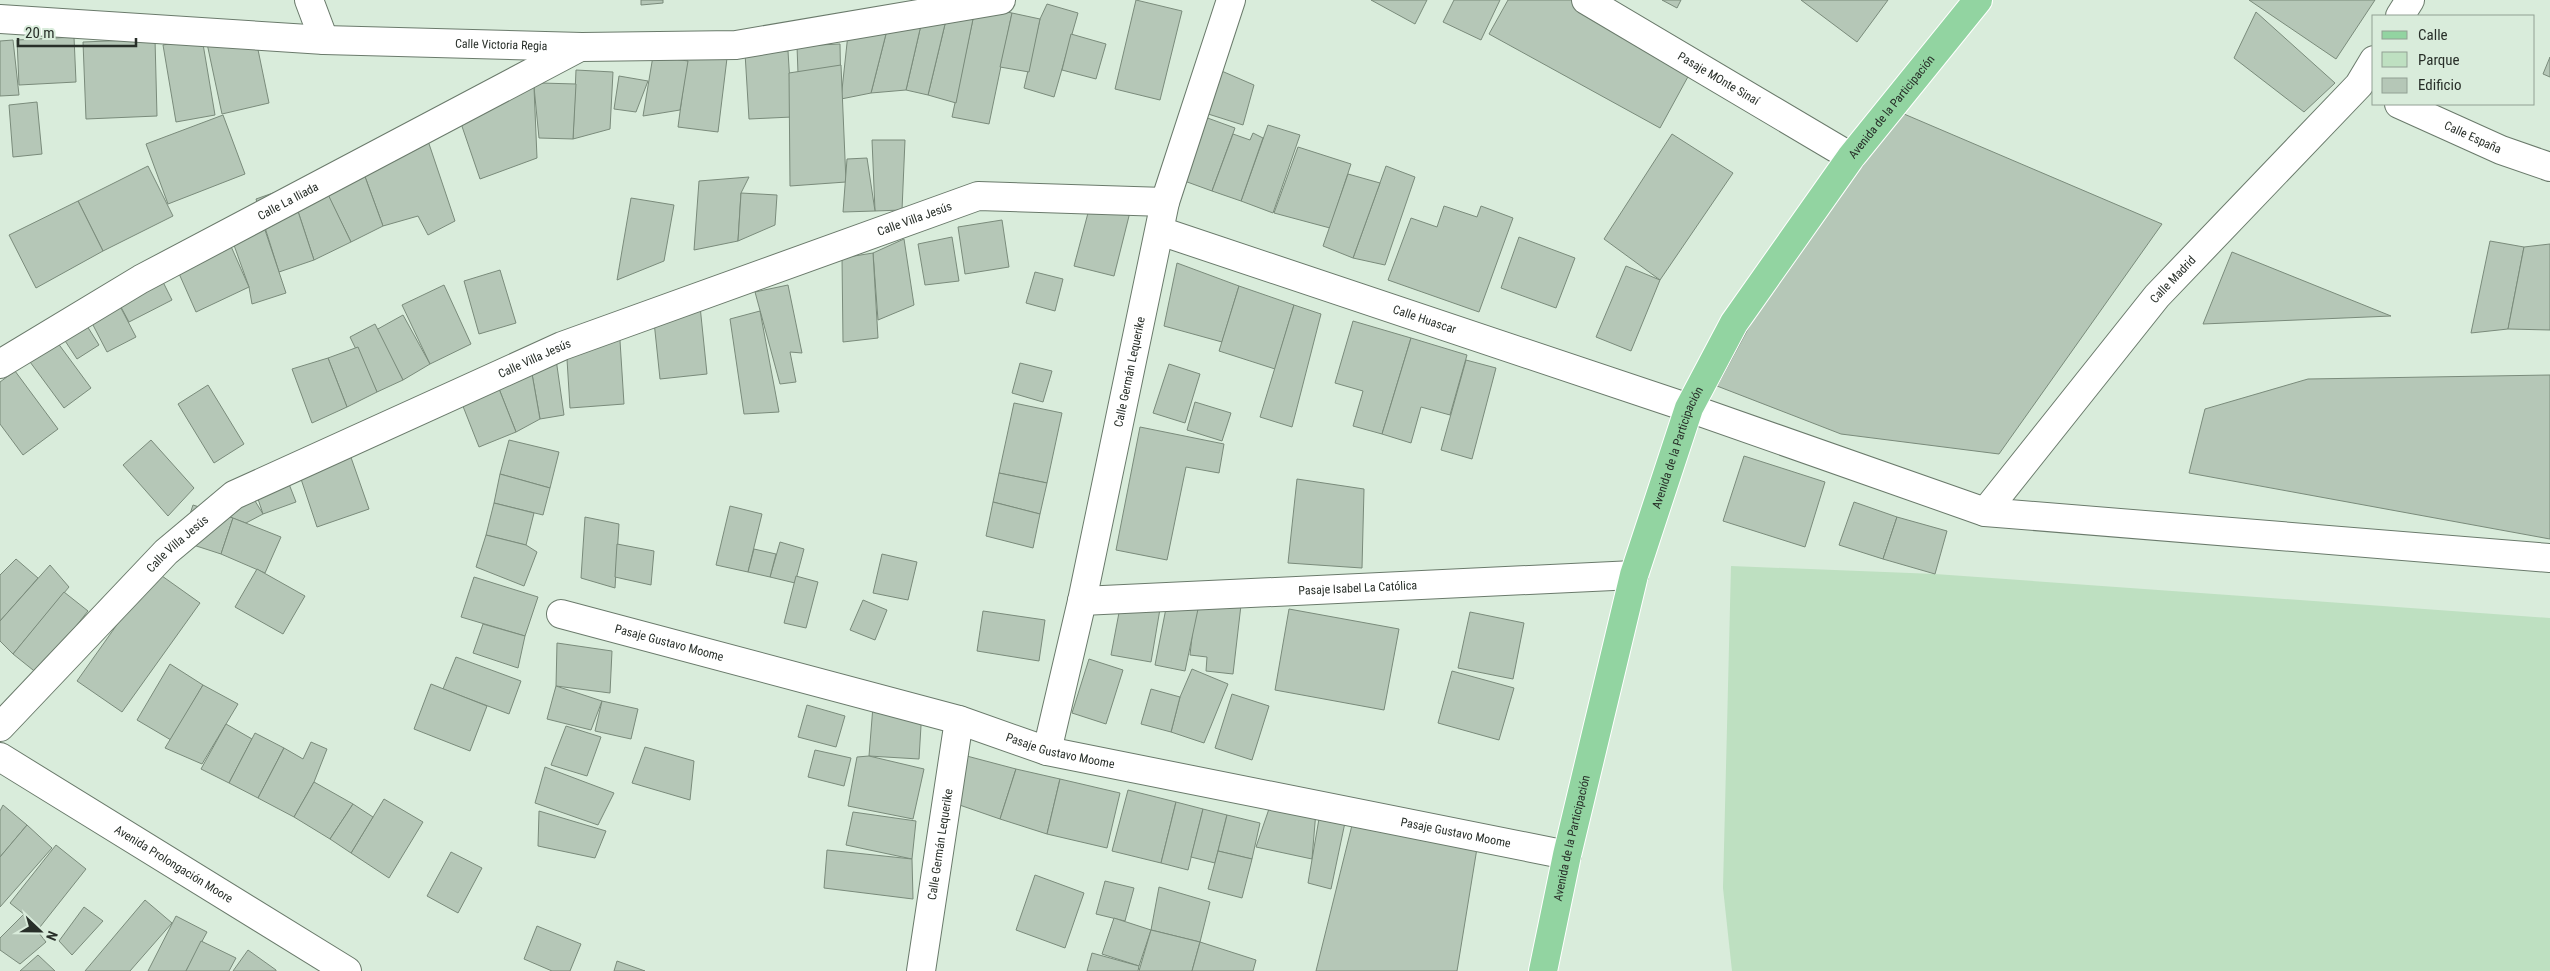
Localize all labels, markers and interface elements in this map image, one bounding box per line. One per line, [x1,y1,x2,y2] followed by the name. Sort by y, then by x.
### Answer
[18,15,135,47] scale bar
[2372,15,2535,105] legend
[25,24,55,42] text: 20 m
[2418,26,2448,44] text: Calle
[455,37,548,53] street label: Calle Victoria Regia
[1675,49,1763,109] street label: Pasaje MOnte Sinaí
[2418,51,2460,69] text: Parque
[1846,52,1938,161] street label: Avenida de la Participación
[2418,76,2461,94] text: Edificio
[2442,118,2504,156] street label: Calle España
[255,179,321,223] street label: Calle La Iliada
[875,199,954,239] street label: Calle Villa Jesús
[2147,253,2199,306] street label: Calle Madrid
[1391,302,1458,337] street label: Calle Huascar
[1111,315,1148,428] street label: Calle Germán Lequerike
[496,336,573,381] street label: Calle Villa Jesús
[1649,384,1706,510] street label: Avenida de la Participación
[143,513,211,575] street label: Calle Villa Jesús
[1298,578,1418,598] street label: Pasaje Isabel La Católica
[613,622,725,664] street label: Pasaje Gustavo Moome
[1004,730,1116,771] street label: Pasaje Gustavo Moome
[1551,774,1593,902] street label: Avenida de la Participación
[925,787,956,901] street label: Calle Germán Lequerike
[1399,815,1512,851] street label: Pasaje Gustavo Moome
[112,822,236,906] street label: Avenida Prolongación Moore
[15,906,65,956] north arrow
[43,929,61,943] text: N

